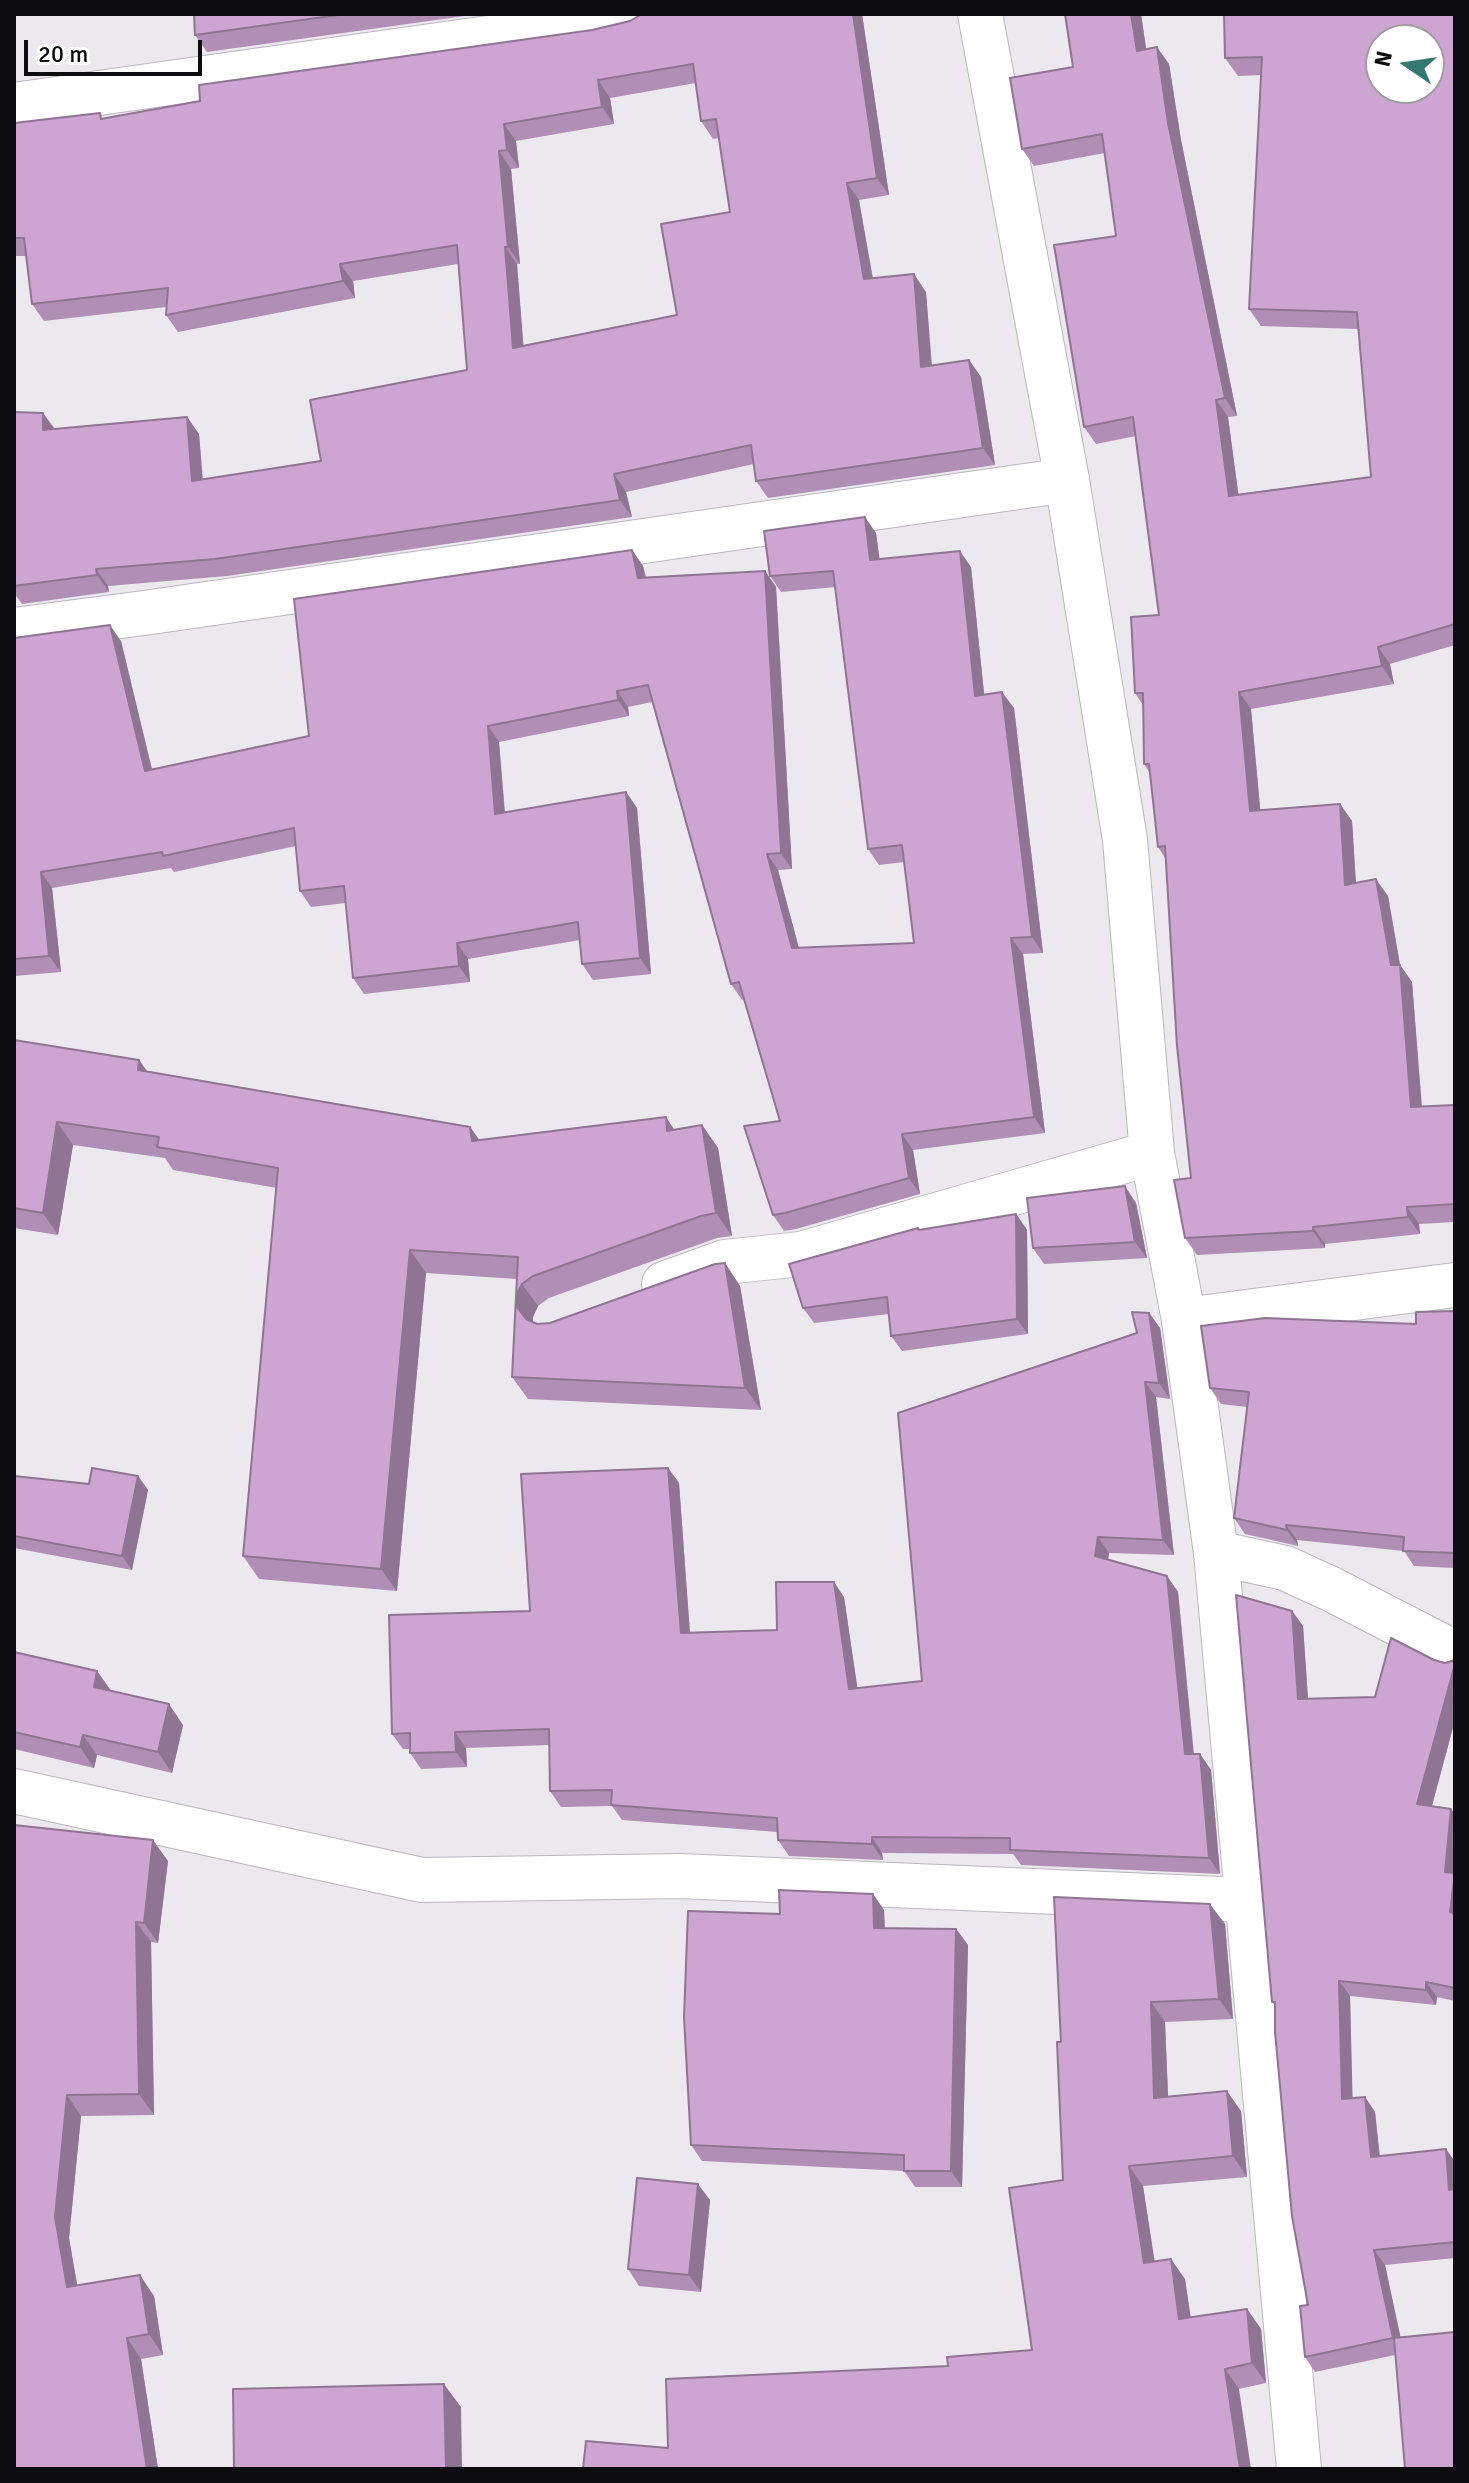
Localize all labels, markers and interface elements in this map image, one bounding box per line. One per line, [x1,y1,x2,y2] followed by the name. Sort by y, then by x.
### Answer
[28,24,206,74] scale bar
[1365,24,1445,104] north arrow
[38,39,88,69] text: 20 m
[1368,48,1398,69] text: N

